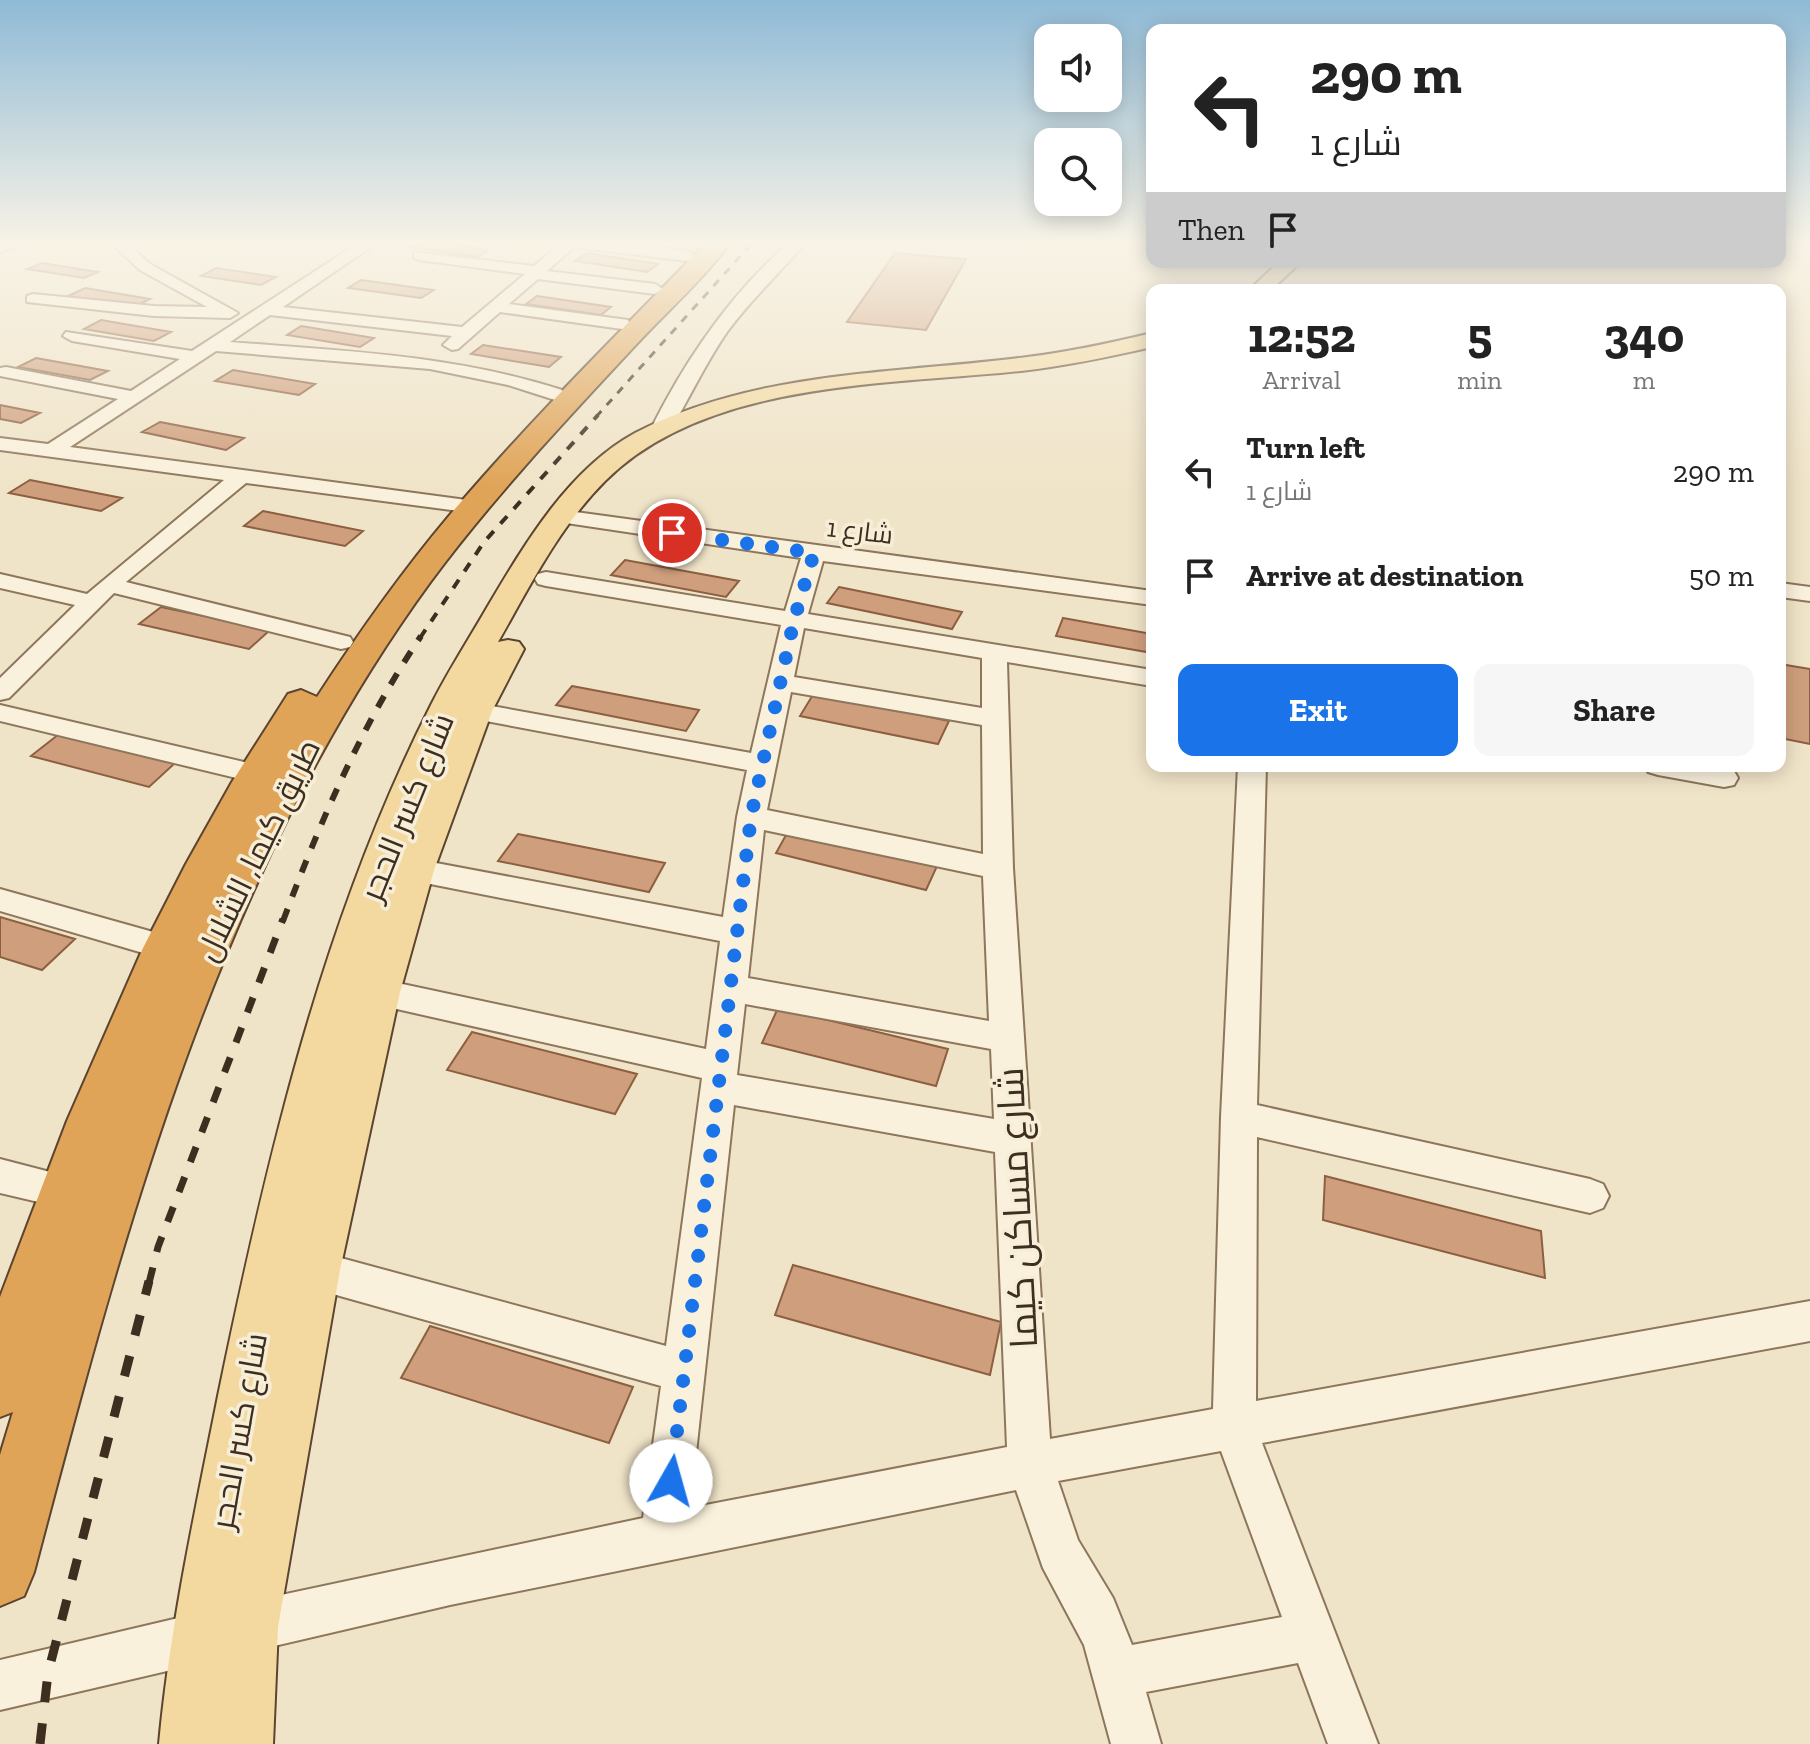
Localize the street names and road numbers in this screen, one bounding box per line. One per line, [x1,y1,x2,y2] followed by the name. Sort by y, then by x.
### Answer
[825,511,895,552] street label: شارع 1
[351,708,465,909] street label: شارع كسر الحجر
[188,733,329,968] street label: طريق كيما, الشلال
[987,1066,1049,1350] street label: شارع مساكن كيما
[203,1330,278,1535] street label: شارع كسر الحجر

